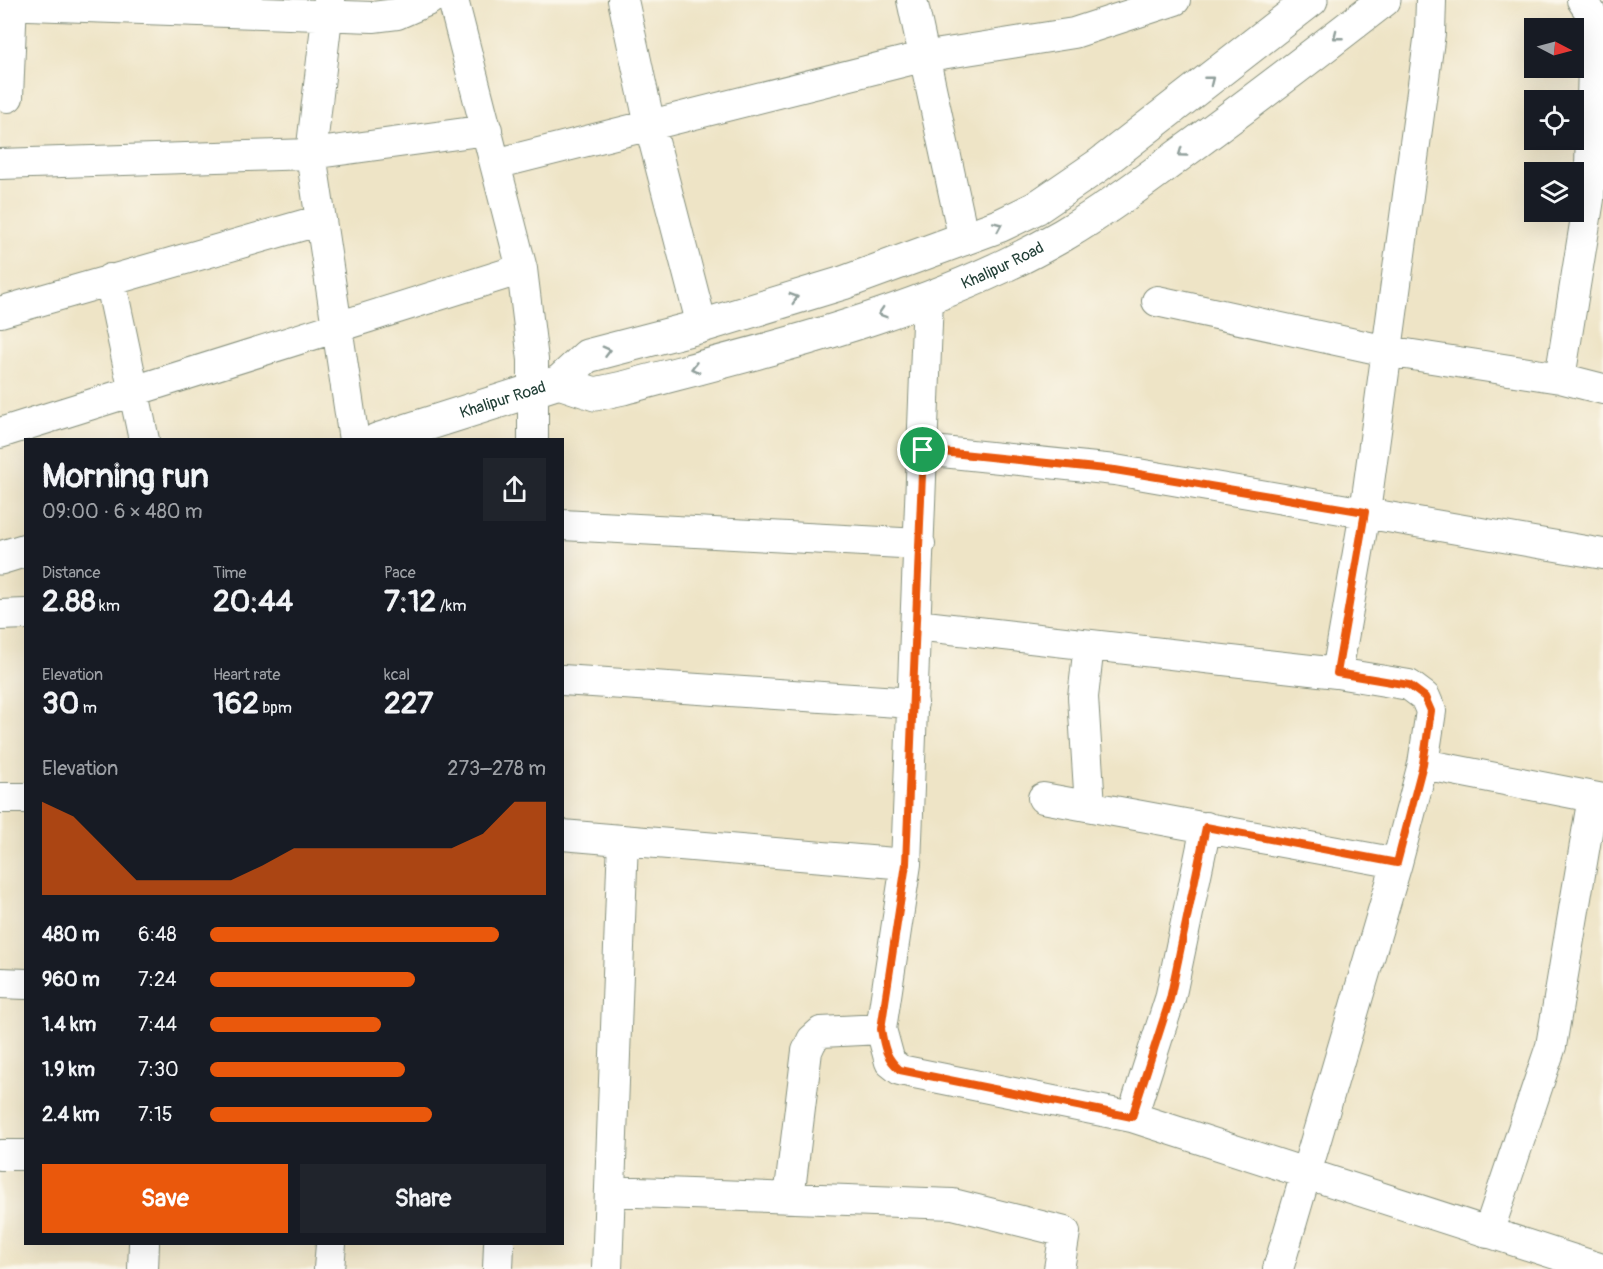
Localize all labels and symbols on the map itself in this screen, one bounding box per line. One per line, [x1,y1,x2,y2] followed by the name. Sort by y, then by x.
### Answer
[1524,18,1584,78] north arrow
[1333,28,1344,39] one-way arrow
[1203,76,1214,87] one-way arrow
[1177,146,1188,157] one-way arrow
[992,221,1003,233] one-way arrow
[958,238,1047,294] street label: Khalipur Road
[789,293,799,305] one-way arrow
[877,306,888,318] one-way arrow
[602,345,612,358] one-way arrow
[690,361,700,374] one-way arrow
[457,377,548,423] street label: Khalipur Road
[897,424,948,475] pin

